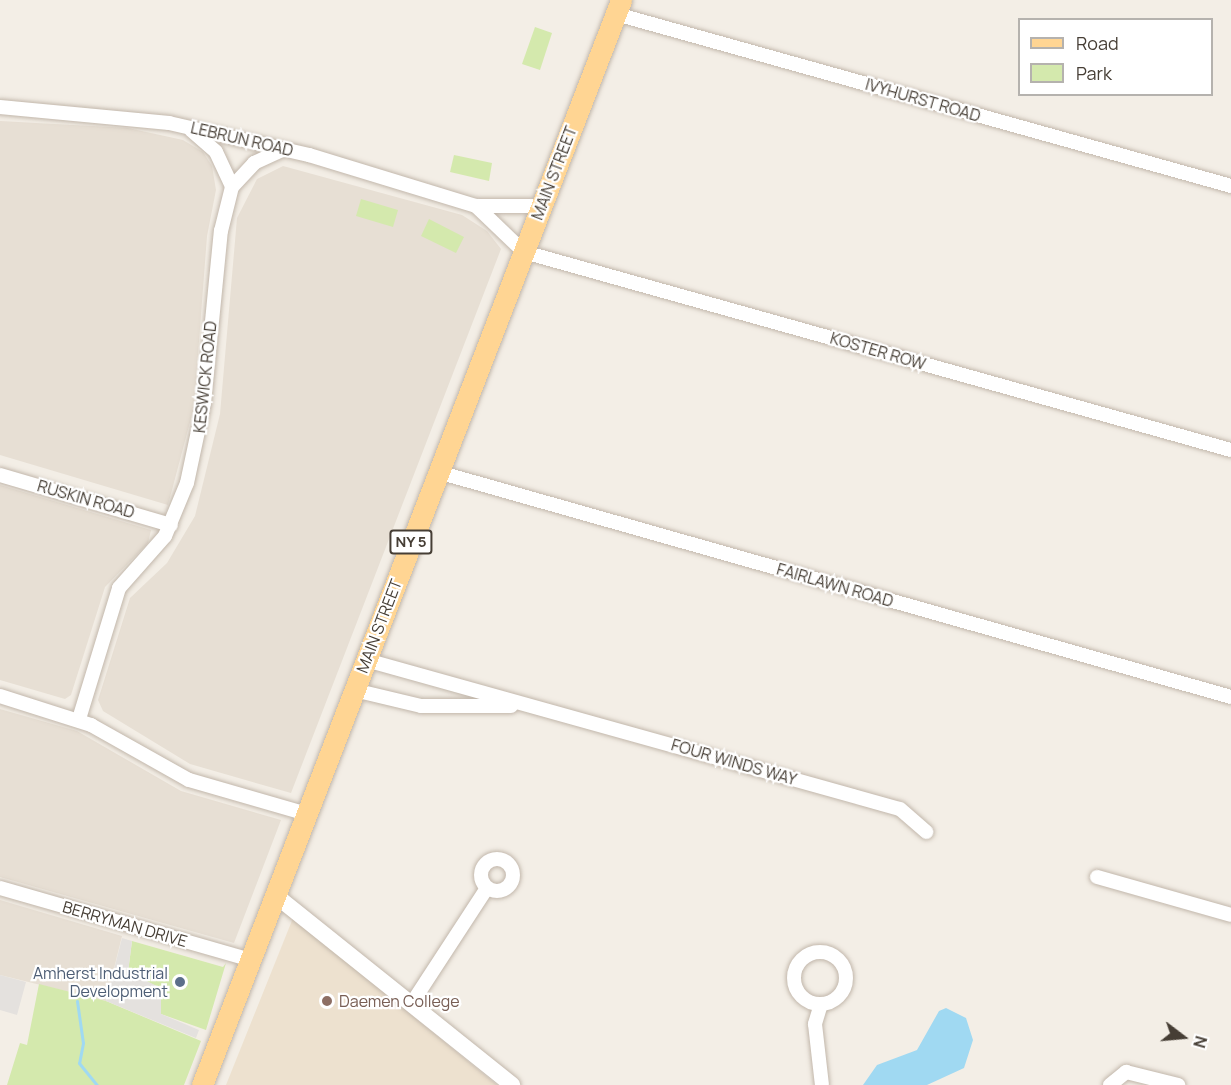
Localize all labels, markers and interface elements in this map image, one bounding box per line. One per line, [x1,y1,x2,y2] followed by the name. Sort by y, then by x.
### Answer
[1018,18,1213,96] legend
[1076,31,1119,55] text: Road
[1076,61,1112,85] text: Park
[863,74,983,126] street label: IVYHURST ROAD
[189,118,295,160] street label: LEBRUN ROAD
[527,123,581,223] street label: MAIN STREET
[190,320,220,434] street label: KESWICK ROAD
[828,328,928,374] street label: KOSTER ROW
[35,476,137,522] street label: RUSKIN ROAD
[388,530,434,554] road number: NY 5
[774,559,896,611] street label: FAIRLAWN ROAD
[352,576,406,676] street label: MAIN STREET
[669,735,799,789] street label: FOUR WINDS WAY
[60,897,190,951] street label: BERRYMAN DRIVE
[33,963,168,1001] place label: Amherst Industrial Development
[173,975,187,989] marker: Amherst Industrial Development
[339,991,460,1011] place label: Daemen College
[320,994,334,1008] marker: Daemen College
[1153,1007,1213,1067] north arrow
[1188,1033,1212,1051] text: N

